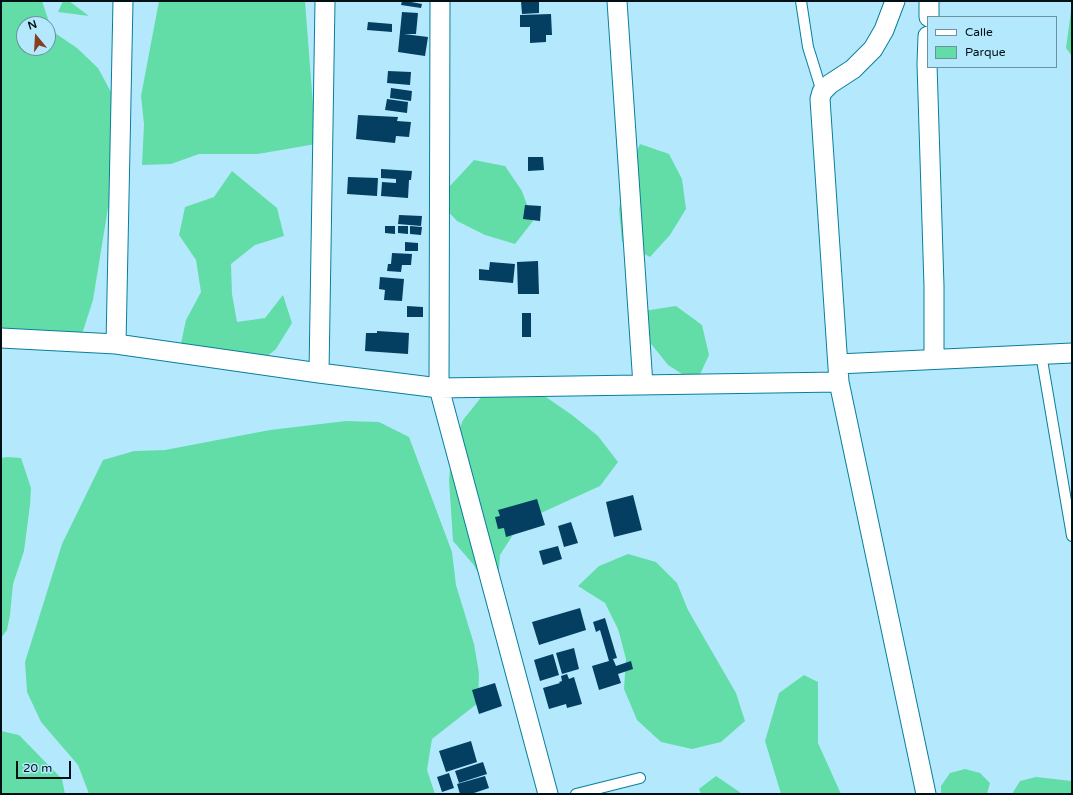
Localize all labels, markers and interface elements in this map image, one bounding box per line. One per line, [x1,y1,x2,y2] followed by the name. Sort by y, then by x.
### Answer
[16,16,56,56] north arrow
[927,16,1057,68] legend
[26,18,39,33] text: N
[965,25,993,39] text: Calle
[965,45,1006,59] text: Parque
[18,753,73,779] scale bar
[23,761,52,775] text: 20 m

